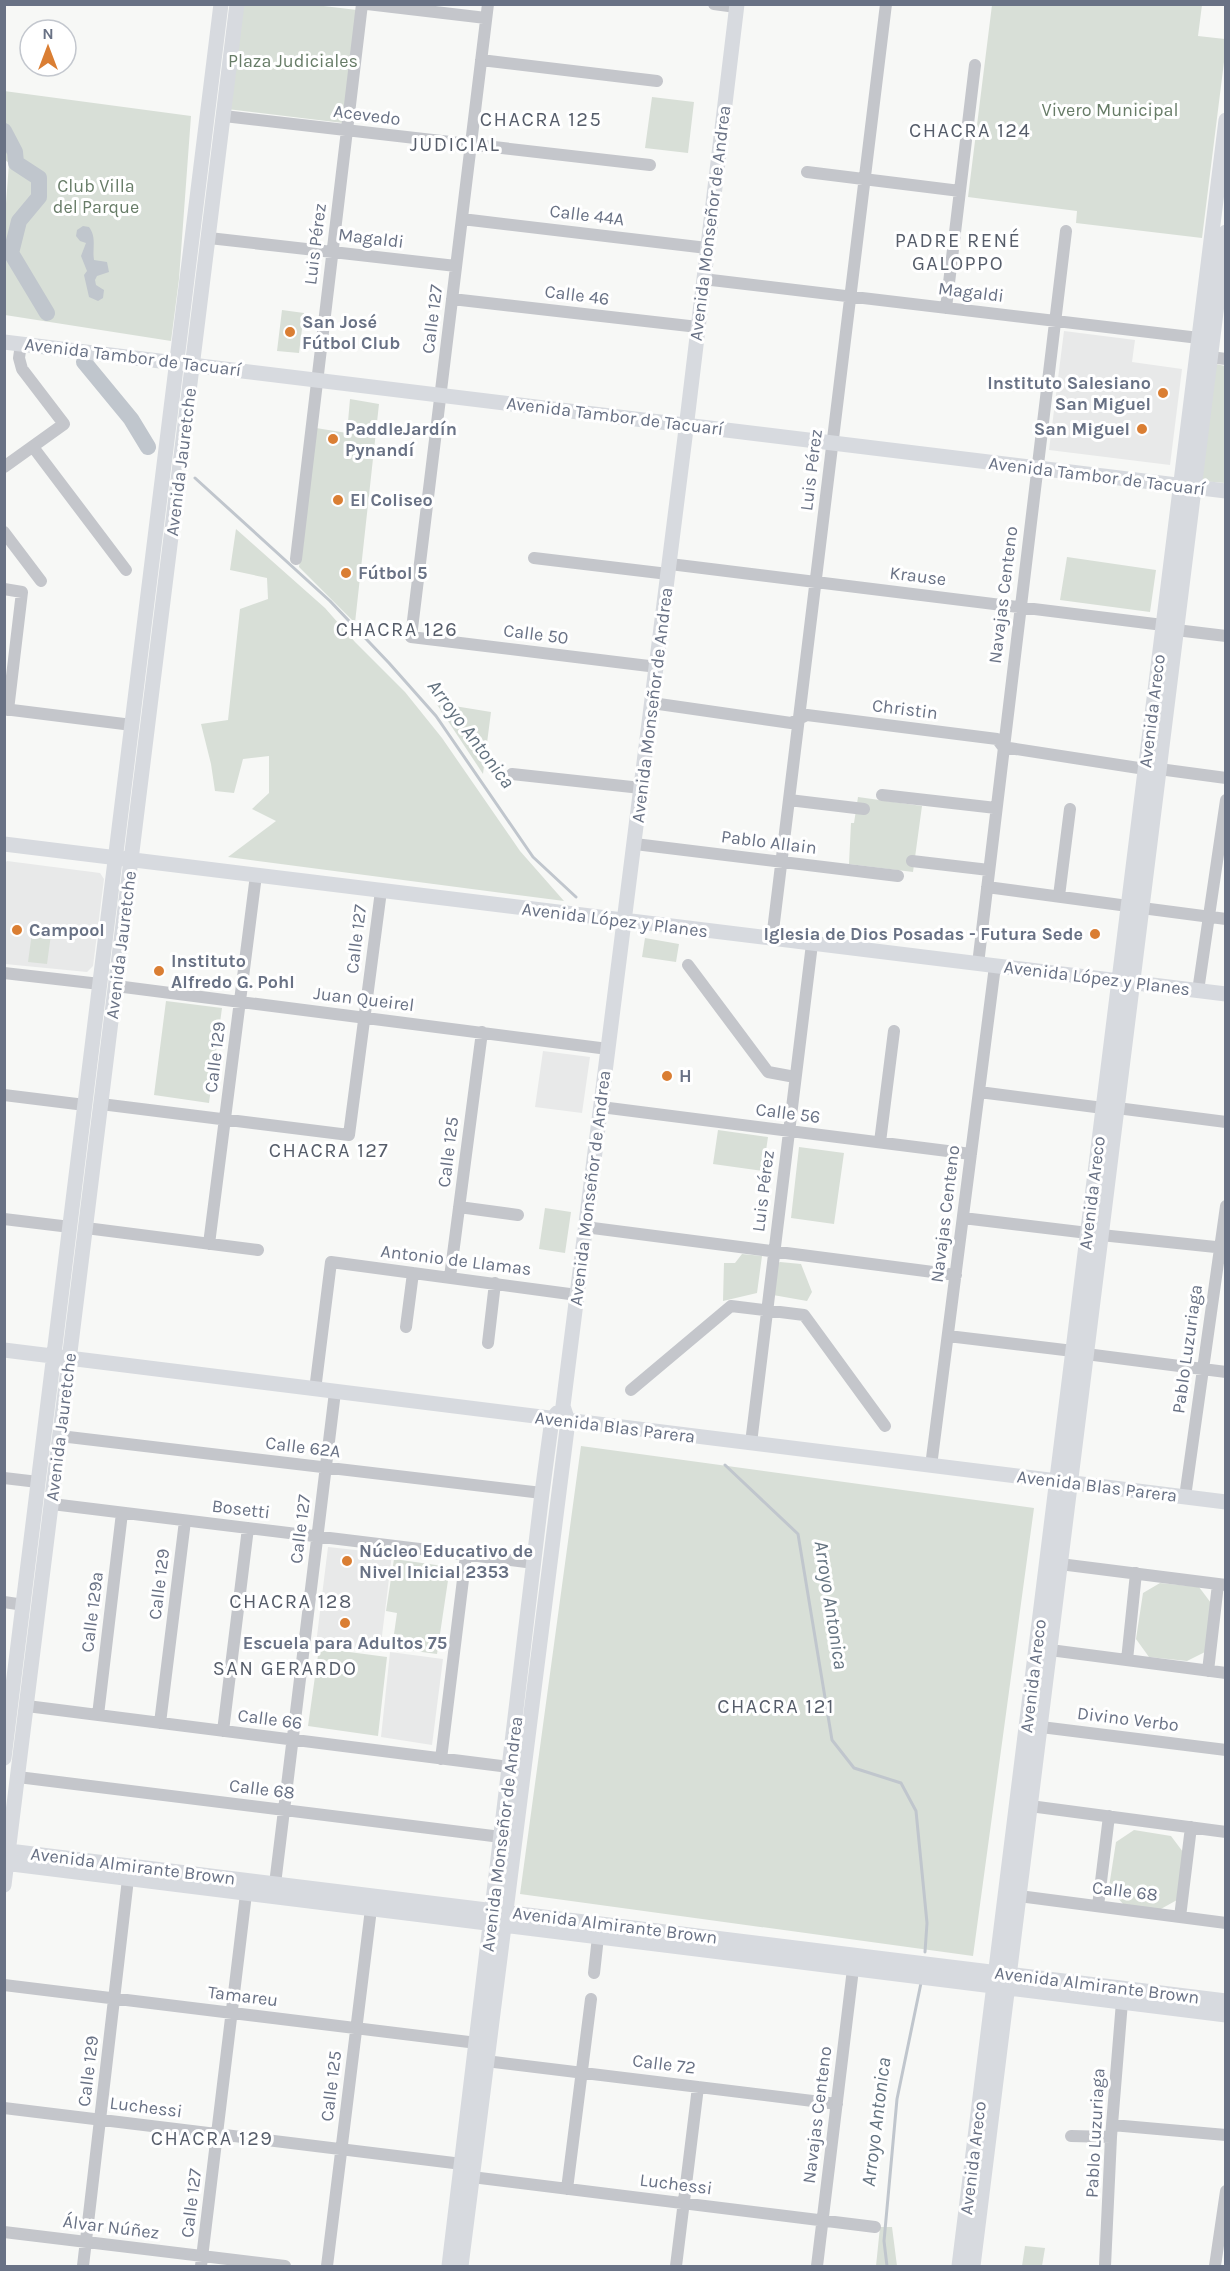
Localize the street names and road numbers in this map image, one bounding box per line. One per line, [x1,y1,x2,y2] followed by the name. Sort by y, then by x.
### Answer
[332,100,402,130] street label: Acevedo
[685,104,735,342] street label: Avenida Monseñor de Andrea
[548,200,626,230] street label: Calle 44A
[299,202,331,286] street label: Luis Pérez
[337,223,405,253] street label: Magaldi
[937,277,1005,307] street label: Magaldi
[543,280,611,310] street label: Calle 46
[417,283,447,355] street label: Calle 127
[23,333,243,381] street label: Avenida Tambor de Tacuarí
[161,387,201,537] street label: Avenida Jauretche
[505,392,725,440] street label: Avenida Tambor de Tacuarí
[795,428,827,512] street label: Luis Pérez
[987,452,1207,500] street label: Avenida Tambor de Tacuarí
[984,525,1022,665] street label: Navajas Centeno
[888,562,948,590] street label: Krause
[627,586,677,824] street label: Avenida Monseñor de Andrea
[502,619,570,649] street label: Calle 50
[1134,653,1170,769] street label: Avenida Areco
[871,694,939,724] street label: Christin
[720,825,818,859] street label: Pablo Allain
[101,870,141,1020] street label: Avenida Jauretche
[521,898,709,942] street label: Avenida López y Planes
[341,903,371,975] street label: Calle 127
[1003,956,1191,1000] street label: Avenida López y Planes
[312,982,416,1016] street label: Juan Queirel
[200,1020,230,1094] street label: Calle 129
[565,1069,615,1307] street label: Avenida Monseñor de Andrea
[754,1098,822,1128] street label: Calle 56
[433,1115,463,1189] street label: Calle 125
[1074,1135,1110,1251] street label: Avenida Areco
[926,1144,964,1284] street label: Navajas Centeno
[747,1149,779,1233] street label: Luis Pérez
[379,1240,533,1280] street label: Antonio de Llamas
[1167,1283,1207,1415] street label: Pablo Luzuriaga
[41,1352,81,1502] street label: Avenida Jauretche
[534,1406,696,1448] street label: Avenida Blas Parera
[264,1431,342,1463] street label: Calle 62A
[1016,1465,1178,1507] street label: Avenida Blas Parera
[285,1493,315,1565] street label: Calle 127
[211,1495,271,1523] street label: Bosetti
[144,1547,174,1621] street label: Calle 129
[76,1570,108,1654] street label: Calle 129a
[1015,1618,1051,1734] street label: Avenida Areco
[1076,1702,1180,1736] street label: Divino Verbo
[236,1704,304,1734] street label: Calle 66
[477,1715,527,1953] street label: Avenida Monseñor de Andrea
[228,1774,296,1804] street label: Calle 68
[29,1843,237,1889] street label: Avenida Almirante Brown
[1091,1876,1159,1906] street label: Calle 68
[511,1902,719,1948] street label: Avenida Almirante Brown
[993,1962,1201,2008] street label: Avenida Almirante Brown
[207,1981,279,2011] street label: Tamareu
[73,2034,103,2108] street label: Calle 129
[798,2045,836,2185] street label: Navajas Centeno
[316,2049,346,2123] street label: Calle 125
[631,2049,697,2079] street label: Calle 72
[1081,2067,1109,2199] street label: Pablo Luzuriaga
[108,2092,184,2122] street label: Luchessi
[955,2100,991,2216] street label: Avenida Areco
[176,2167,206,2239] street label: Calle 127
[638,2169,714,2199] street label: Luchessi
[62,2209,161,2244] street label: Álvar Núñez

